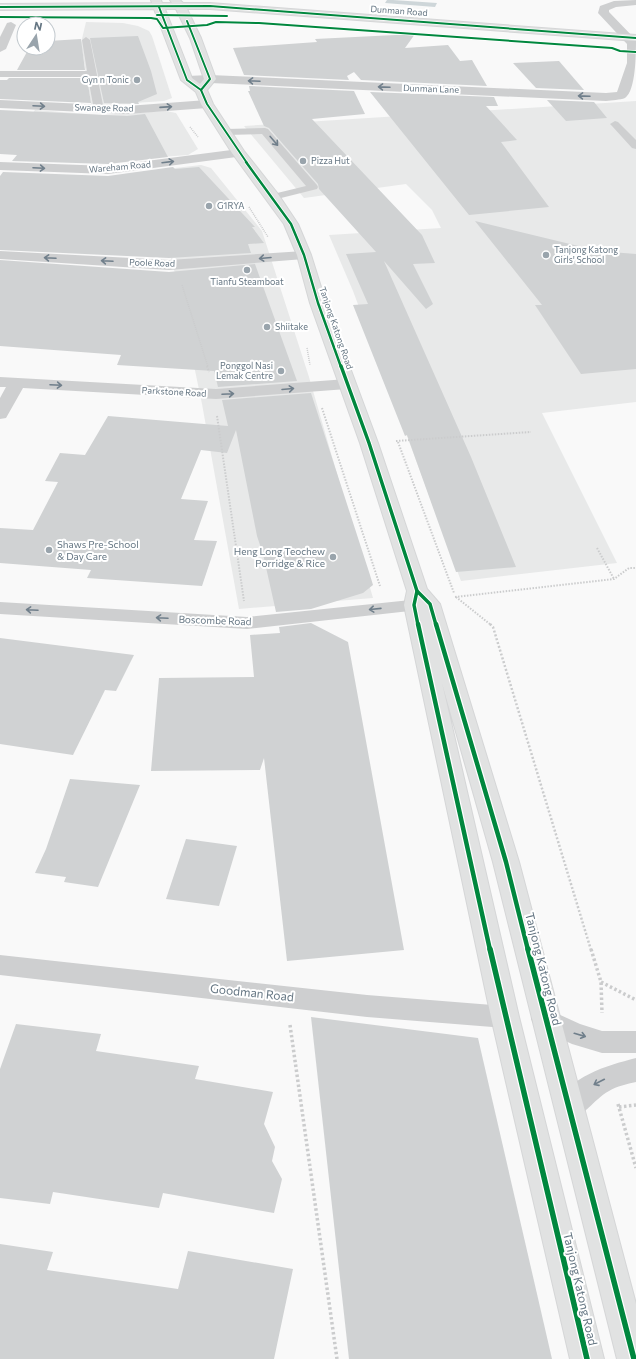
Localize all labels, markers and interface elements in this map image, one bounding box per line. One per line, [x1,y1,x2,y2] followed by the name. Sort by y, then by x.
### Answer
[370,3,428,18] street label: Dunman Road
[16,16,56,56] north arrow
[33,19,44,33] text: N
[82,74,130,85] place label: Gyn n Tonic
[132,75,142,85] marker: Gyn n Tonic
[248,78,261,85] one-way arrow
[403,82,459,95] street label: Dunman Lane
[378,83,391,91] one-way arrow
[578,92,591,99] one-way arrow
[74,101,134,114] street label: Swanage Road
[32,103,45,110] one-way arrow
[159,103,172,110] one-way arrow
[269,136,278,147] one-way arrow
[311,155,350,166] place label: Pizza Hut
[298,156,308,166] marker: Pizza Hut
[89,158,151,175] street label: Wareham Road
[161,158,174,166] one-way arrow
[32,164,45,171] one-way arrow
[217,200,245,211] place label: G1RYA
[204,201,214,211] marker: G1RYA
[554,244,618,265] place label: Tanjong Katong Girls' School
[541,250,551,260] marker: Tanjong Katong Girls' School
[44,254,57,262] one-way arrow
[259,254,272,262] one-way arrow
[129,256,175,269] street label: Poole Road
[101,258,114,265] one-way arrow
[242,265,252,275] marker: Tianfu Steamboat
[210,276,284,287] place label: Tianfu Steamboat
[317,285,356,371] street label: Tanjong Katong Road
[275,321,308,332] place label: Shiitake
[262,322,272,332] marker: Shiitake
[216,360,273,381] place label: Ponggol Nasi Lemak Centre
[276,366,286,376] marker: Ponggol Nasi Lemak Centre
[49,382,62,389] one-way arrow
[142,384,207,399] street label: Parkstone Road
[281,386,294,393] one-way arrow
[221,390,234,397] one-way arrow
[57,538,139,562] place label: Shaws Pre-School & Day Care
[44,545,54,555] marker: Shaws Pre-School & Day Care
[234,545,325,569] place label: Heng Long Teochew Porridge & Rice
[328,552,338,562] marker: Heng Long Teochew Porridge & Rice
[26,606,39,614] one-way arrow
[369,606,382,613] one-way arrow
[178,613,252,627] street label: Boscombe Road
[156,614,169,621] one-way arrow
[523,911,565,1027] street label: Tanjong Katong Road
[210,981,295,1003] street label: Goodman Road
[573,1032,586,1039] one-way arrow
[593,1078,605,1086] one-way arrow
[561,1231,601,1347] street label: Tanjong Katong Road

